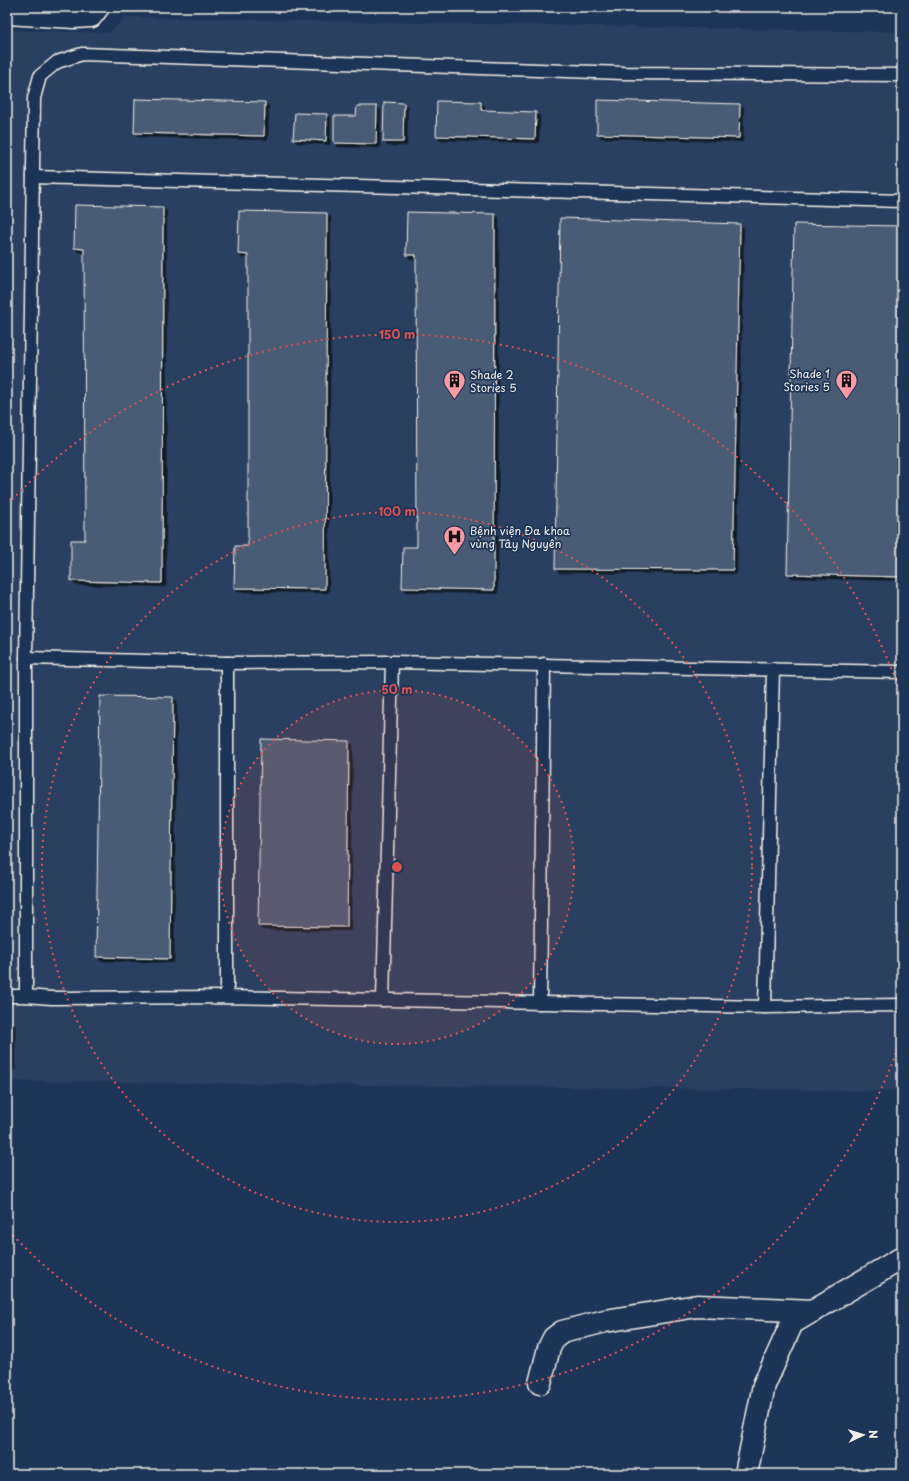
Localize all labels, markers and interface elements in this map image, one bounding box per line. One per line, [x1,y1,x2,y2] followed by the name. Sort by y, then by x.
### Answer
[379,325,415,343] text: 150 m
[783,365,830,395] place label: Shade 1 Stories 5
[470,366,517,396] place label: Shade 2 Stories 5
[833,367,859,400] building icon: Shade 1 Stories 5
[442,368,468,401] building icon: Shade 2 Stories 5
[378,502,416,520] text: 100 m
[470,522,570,552] place label: Bệnh viện Đa khoa vùng Tây Nguyên
[441,524,467,557] hospital icon: Bệnh viện Đa khoa vùng Tây Nguyên
[381,680,413,698] text: 50 m
[390,860,404,874] centre of rings
[843,1415,883,1455] north arrow
[865,1429,882,1439] text: N

